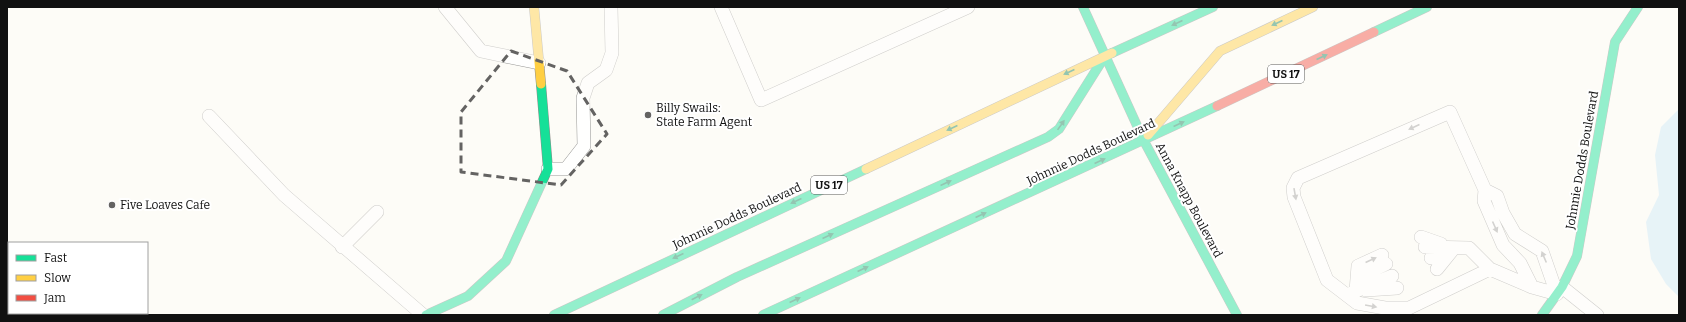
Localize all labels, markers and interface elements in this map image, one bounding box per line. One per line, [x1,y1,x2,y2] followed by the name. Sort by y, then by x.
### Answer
[1172,20,1183,26] one-way arrow
[1272,20,1283,26] one-way arrow
[1316,54,1328,60] one-way arrow
[1268,65,1304,83] road number: US 17
[1064,69,1075,75] one-way arrow
[1563,90,1601,231] street label: Johnnie Dodds Boulevard
[656,101,753,129] place label: Billy Swails: State Farm Agent
[643,110,653,120] marker: Billy Swails: State Farm Agent
[1024,116,1158,188] street label: Johnnie Dodds Boulevard
[1057,119,1065,130] one-way arrow
[1173,121,1185,127] one-way arrow
[946,125,957,131] one-way arrow
[1408,125,1420,131] one-way arrow
[1153,140,1225,260] street label: Anna Knapp Boulevard
[1094,158,1105,164] one-way arrow
[811,176,847,194] road number: US 17
[670,180,804,252] street label: Johnnie Dodds Boulevard
[941,180,952,186] one-way arrow
[1292,188,1298,200] one-way arrow
[120,198,210,212] place label: Five Loaves Cafe
[790,198,802,204] one-way arrow
[107,200,117,210] marker: Five Loaves Cafe
[976,212,987,218] one-way arrow
[1492,221,1498,232] one-way arrow
[822,233,833,239] one-way arrow
[8,242,148,314] legend
[44,251,68,265] text: Fast
[1540,251,1547,263] one-way arrow
[673,253,684,259] one-way arrow
[1366,257,1377,263] one-way arrow
[857,266,869,272] one-way arrow
[44,271,71,285] text: Slow
[43,291,66,305] text: Jam
[691,294,703,300] one-way arrow
[790,297,801,303] one-way arrow
[1365,303,1377,309] one-way arrow

